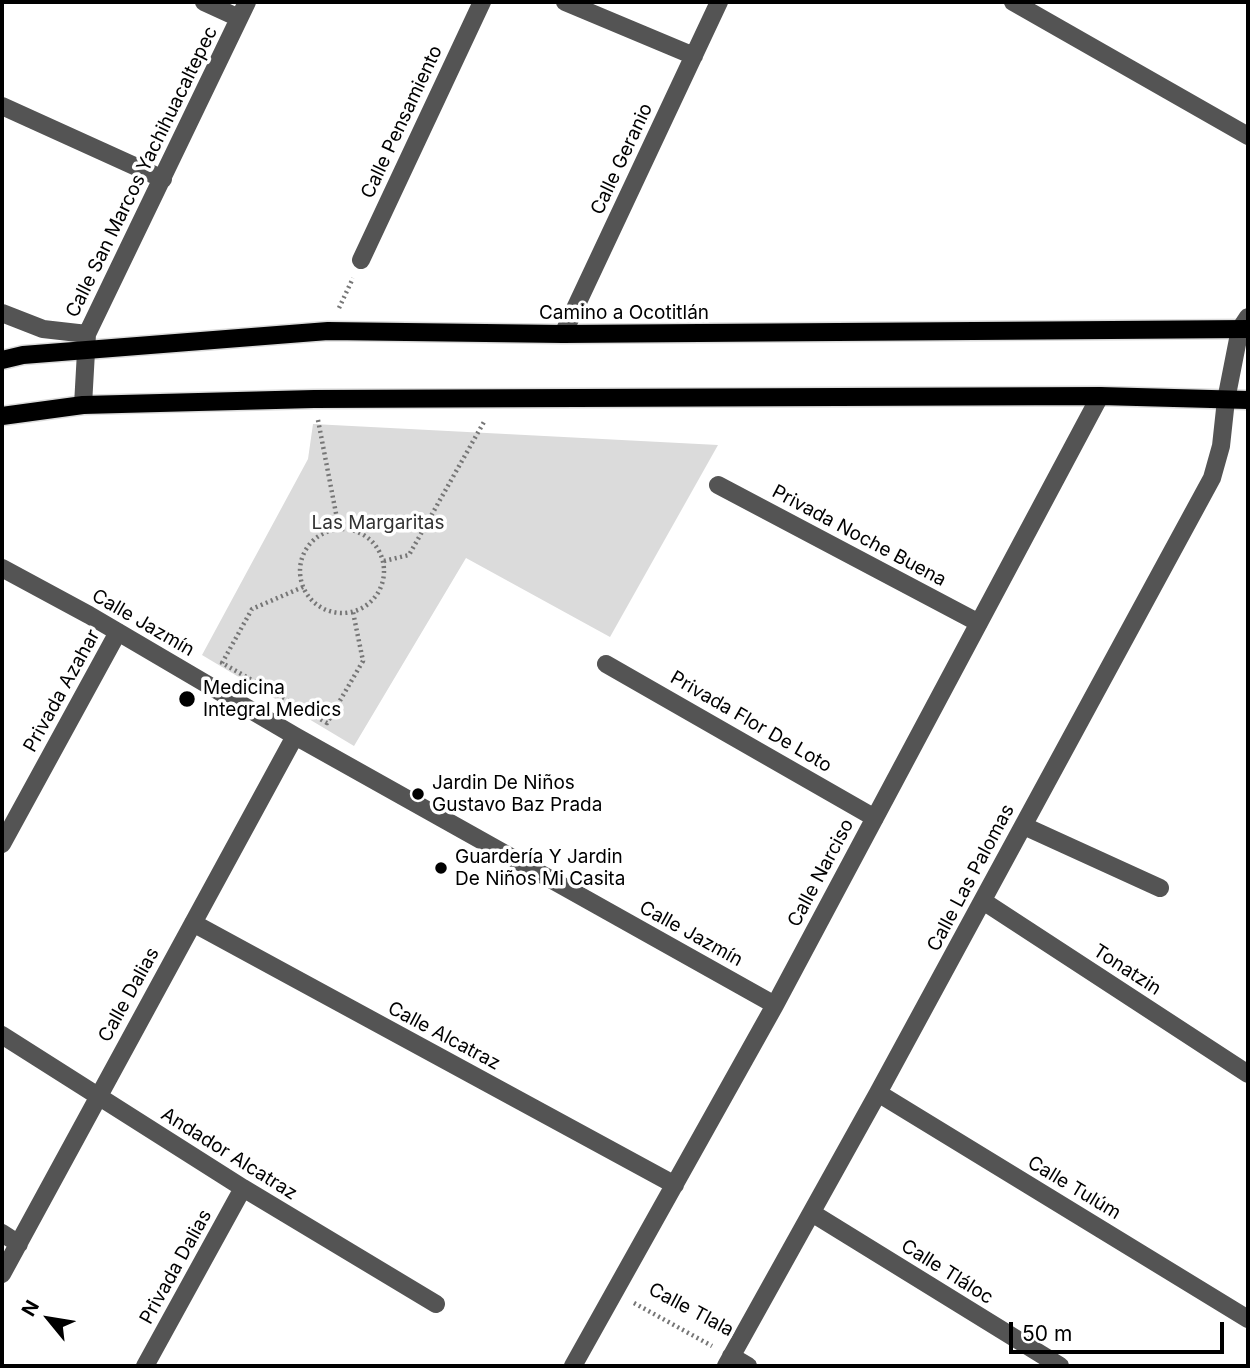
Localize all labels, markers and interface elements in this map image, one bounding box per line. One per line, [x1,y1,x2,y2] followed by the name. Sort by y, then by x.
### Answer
[61,23,223,321] street label: Calle San Marcos Yachihuacaltepec
[357,42,447,202] street label: Calle Pensamiento
[586,100,658,218] street label: Calle Geranio
[539,302,709,324] street label: Camino a Ocotitlán
[768,480,950,592] street label: Privada Noche Buena
[312,512,444,534] park label: Las Margaritas
[88,584,198,662] street label: Calle Jazmín
[19,626,105,756] street label: Privada Azahar
[666,667,836,777] street label: Privada Flor De Loto
[203,677,341,721] place label: Medicina Integral Medics
[177,689,197,709] marker: Medicina Integral Medics
[432,772,602,816] place label: Jardin De Niños Gustavo Baz Prada
[410,786,426,802] marker: Jardin De Niños Gustavo Baz Prada
[923,801,1019,955] street label: Calle Las Palomas
[783,815,859,931] street label: Calle Narciso
[455,846,625,890] place label: Guardería Y Jardin De Niños Mi Casita
[433,860,449,876] marker: Guardería Y Jardin De Niños Mi Casita
[635,896,747,972] street label: Calle Jazmín
[1089,940,1165,1000] street label: Tonatzin
[94,944,164,1046] street label: Calle Dalias
[384,997,504,1075] street label: Calle Alcatraz
[157,1103,301,1205] street label: Andador Alcatraz
[1023,1151,1125,1225] street label: Calle Tulúm
[135,1206,217,1328] street label: Privada Dalias
[897,1235,997,1309] street label: Calle Tláloc
[645,1278,737,1342] street label: Calle Tlala
[14,1284,84,1354] north arrow
[17,1296,44,1320] text: N
[1012,1308,1227,1352] scale bar
[1022,1321,1072,1346] text: 50 m

